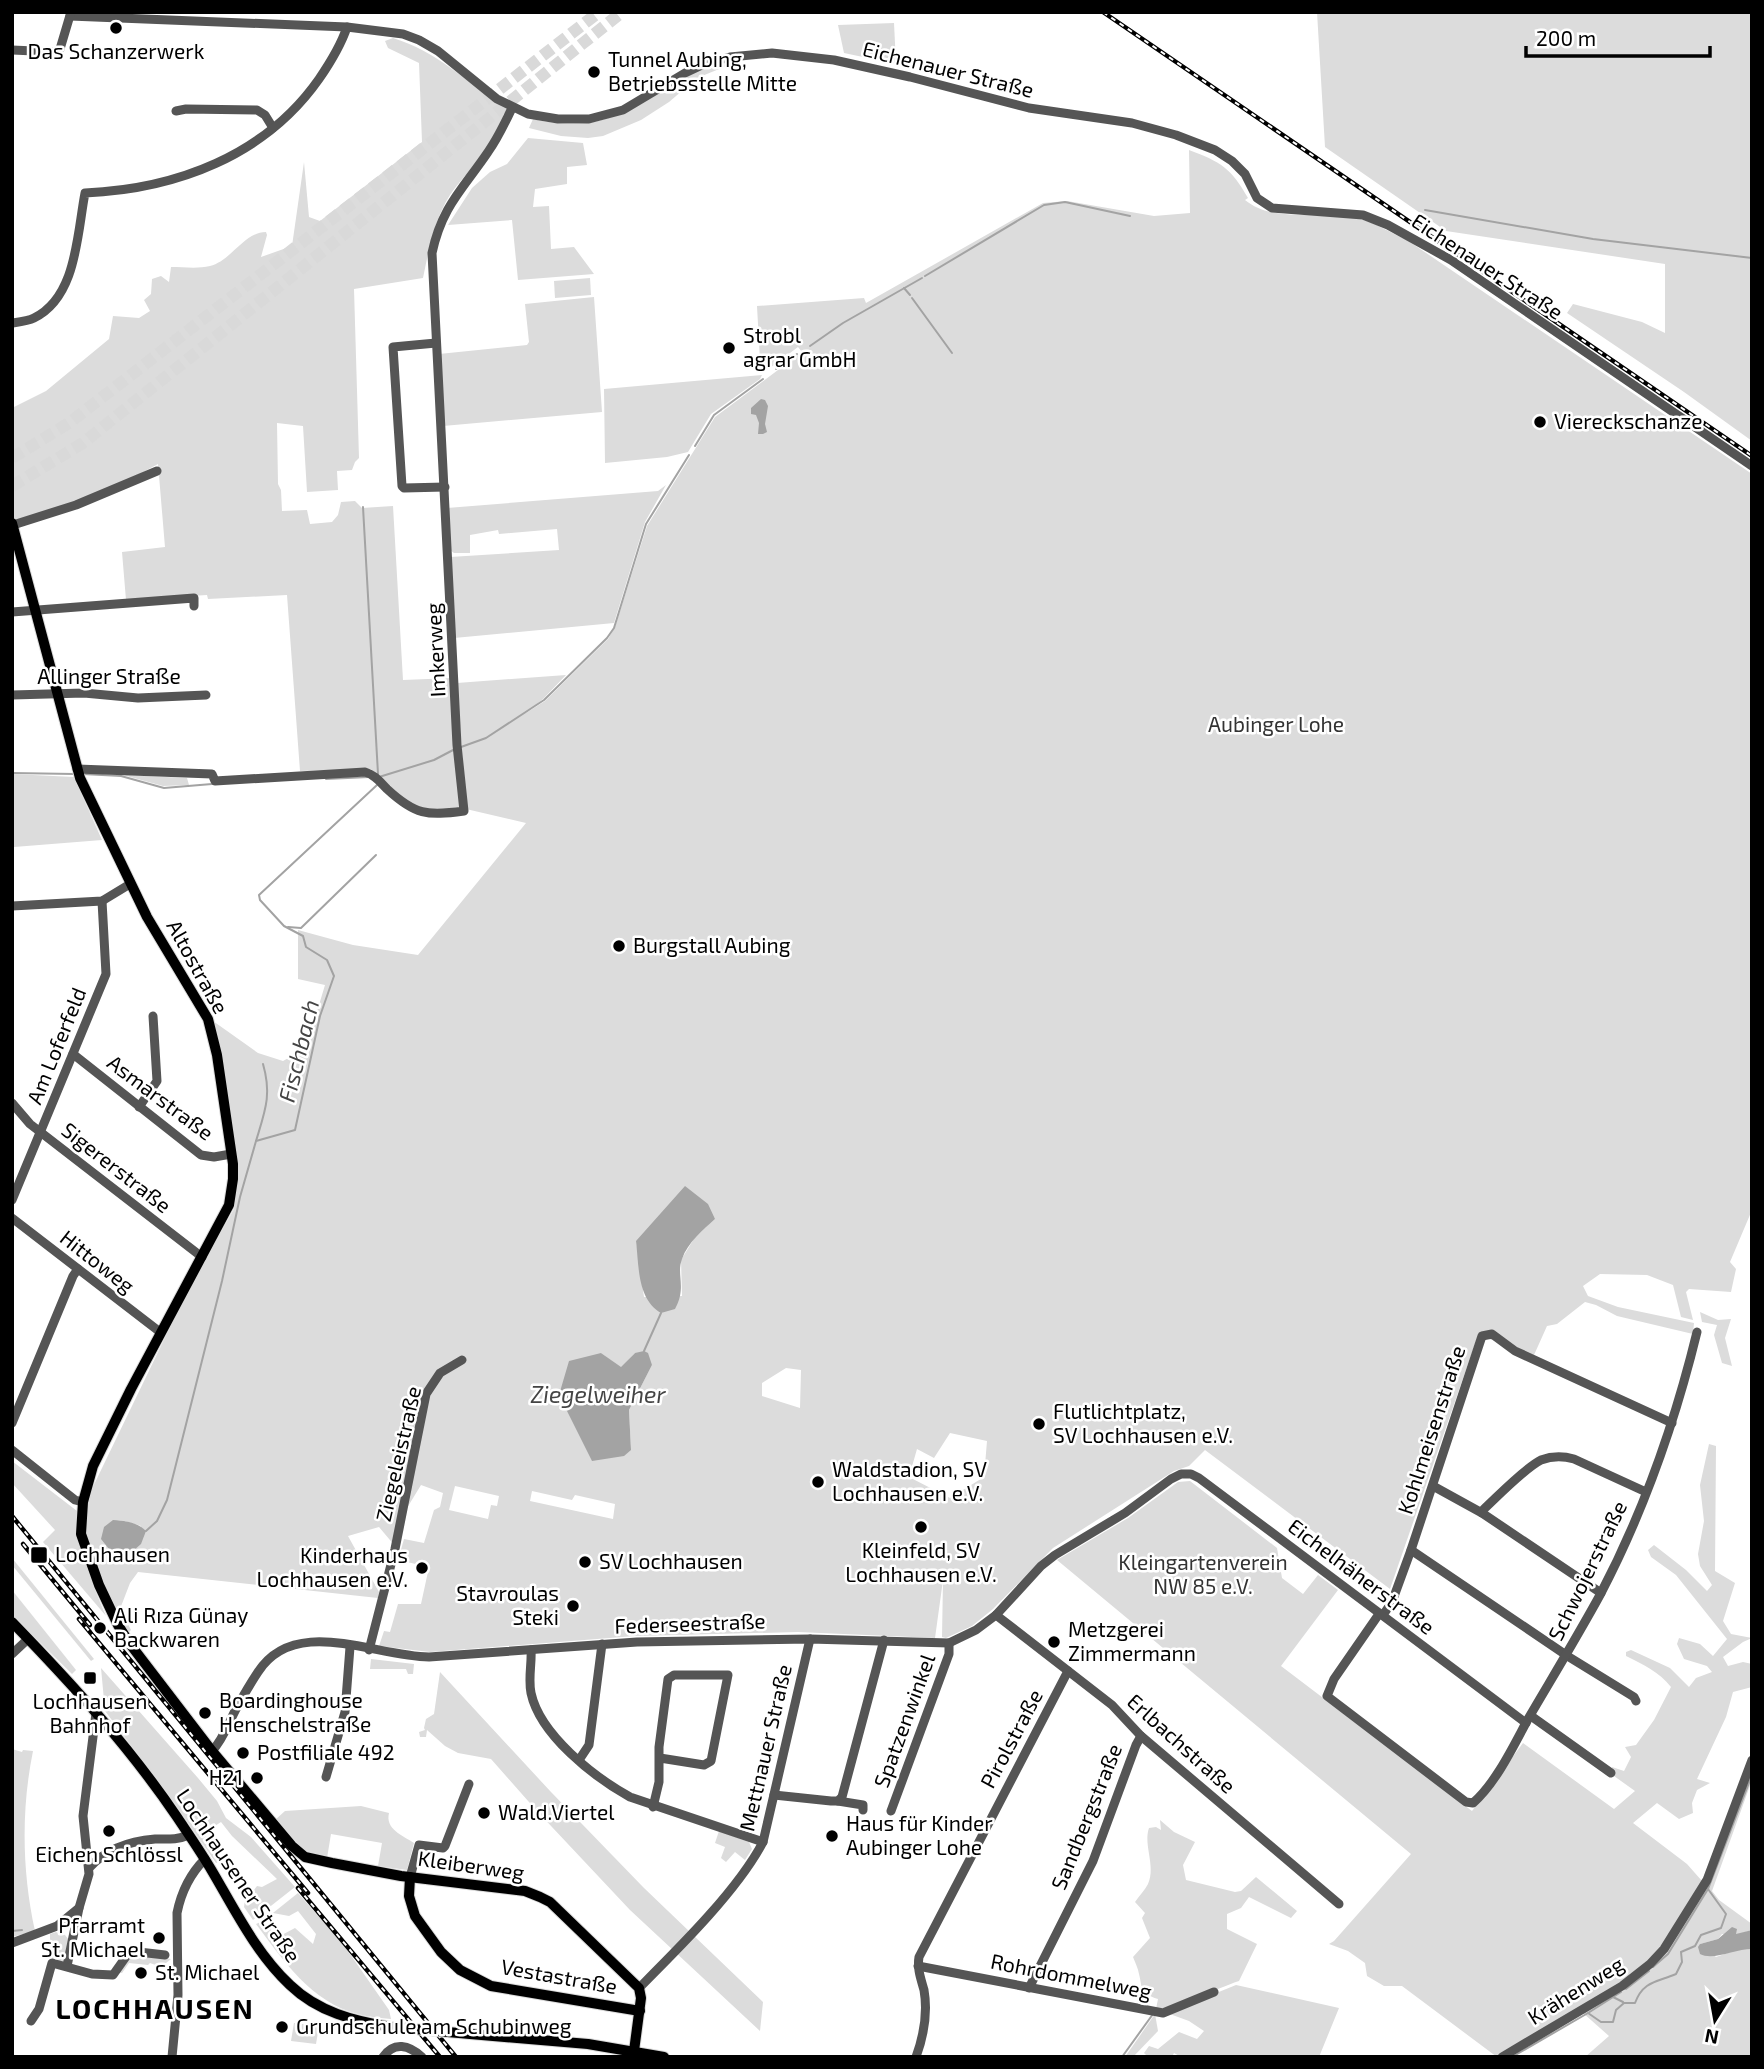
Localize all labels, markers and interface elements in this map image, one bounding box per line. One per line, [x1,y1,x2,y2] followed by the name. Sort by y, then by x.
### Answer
[1526,14,1710,58] scale bar
[108,20,124,36] marker: Das Schanzerwerk
[1536,25,1596,50] text: 200 m
[860,35,1036,102] street label: Eichenauer Straße
[28,38,205,63] place label: Das Schanzerwerk
[608,46,797,95] place label: Tunnel Aubing, Betriebsstelle Mitte
[586,64,602,80] marker: Tunnel Aubing, Betriebsstelle Mitte
[1407,207,1568,324] street label: Eichenauer Straße
[743,322,856,371] place label: Strobl agrar GmbH
[721,340,737,356] marker: Strobl agrar GmbH
[1554,408,1703,433] place label: Viereckschanze
[1532,414,1548,430] marker: Viereckschanze
[420,602,449,698] street label: Imkerweg
[37,663,181,688] street label: Allinger Straße
[1208,711,1344,736] park label: Aubinger Lohe
[162,915,234,1017] street label: Altostraße
[633,932,791,957] place label: Burgstall Aubing
[611,938,627,954] marker: Burgstall Aubing
[21,983,90,1107] street label: Am Loferfeld
[272,996,324,1105] water label: Fischbach
[103,1049,219,1145] street label: Asmarstraße
[57,1116,177,1217] street label: Sigererstraße
[56,1224,140,1298] street label: Hittoweg
[1392,1342,1470,1517] street label: Kohlmeisenstraße
[530,1380,666,1408] water label: Ziegelweiher
[370,1384,425,1524] street label: Ziegeleistraße
[1053,1398,1233,1447] place label: Flutlichtplatz, SV Lochhausen e.V.
[1031,1416,1047,1432] marker: Flutlichtplatz, SV Lochhausen e.V.
[832,1456,987,1505] place label: Waldstadion, SV Lochhausen e.V.
[810,1474,826,1490] marker: Waldstadion, SV Lochhausen e.V.
[1542,1496,1632,1645] street label: Schwojerstraße
[1284,1513,1440,1639] street label: Eichelhäherstraße
[913,1519,929,1535] marker: Kleinfeld, SV Lochhausen e.V.
[845,1537,997,1586] place label: Kleinfeld, SV Lochhausen e.V.
[55,1541,170,1566] place label: Lochhausen
[257,1542,408,1591] place label: Kinderhaus Lochhausen e.V.
[29,1545,49,1565] marker: Lochhausen
[599,1548,743,1573] place label: SV Lochhausen
[1118,1549,1288,1598] park label: Kleingartenverein NW 85 e.V.
[577,1554,593,1570] marker: SV Lochhausen
[414,1560,430,1576] marker: Kinderhaus Lochhausen e.V.
[456,1580,559,1629] place label: Stavroulas Steki
[565,1598,581,1614] marker: Stavroulas Steki
[114,1602,248,1651] place label: Ali Rıza Günay Backwaren
[614,1607,766,1638] street label: Federseestraße
[1068,1616,1196,1665] place label: Metzgerei Zimmermann
[92,1620,108,1636] marker: Ali Rıza Günay Backwaren
[1046,1634,1062,1650] marker: Metzgerei Zimmermann
[868,1650,940,1791] street label: Spatzenwinkel
[733,1662,796,1833] street label: Mettnauer Straße
[82,1670,98,1686] marker: Lochhausen Bahnhof
[974,1685,1047,1792] street label: Pirolstraße
[219,1687,371,1736] place label: Boardinghouse Henschelstraße
[33,1688,148,1737] place label: Lochhausen Bahnhof
[1123,1688,1241,1798] street label: Erlbachstraße
[197,1705,213,1721] marker: Boardinghouse Henschelstraße
[257,1739,395,1764] place label: Postfiliale 492
[1045,1740,1126,1893] street label: Sandbergstraße
[235,1745,251,1761] marker: Postfiliale 492
[209,1764,243,1789] place label: H21
[249,1770,265,1786] marker: H21
[172,1784,307,1967] street label: Lochhausener Straße
[498,1799,615,1824] place label: Wald.Viertel
[476,1805,492,1821] marker: Wald.Viertel
[846,1810,993,1859] place label: Haus für Kinder Aubinger Lohe
[101,1823,117,1839] marker: Eichen Schlössl
[824,1828,840,1844] marker: Haus für Kinder Aubinger Lohe
[35,1841,184,1866] place label: Eichen Schlössl
[416,1845,526,1884] street label: Kleiberweg
[41,1912,146,1961] place label: Pfarramt St. Michael
[151,1930,167,1946] marker: Pfarramt St. Michael
[989,1948,1154,2003] street label: Rohrdommelweg
[1523,1950,1628,2029] street label: Krähenweg
[499,1953,619,1998] street label: Vestastraße
[155,1959,260,1984] place label: St. Michael
[133,1965,149,1981] marker: St. Michael
[1680,1985,1750,2055] north arrow
[55,1991,255,2025] district label: LOCHHAUSEN
[296,2013,572,2038] place label: Grundschule am Schubinweg
[274,2019,290,2035] marker: Grundschule am Schubinweg
[1703,2025,1721,2050] text: N

